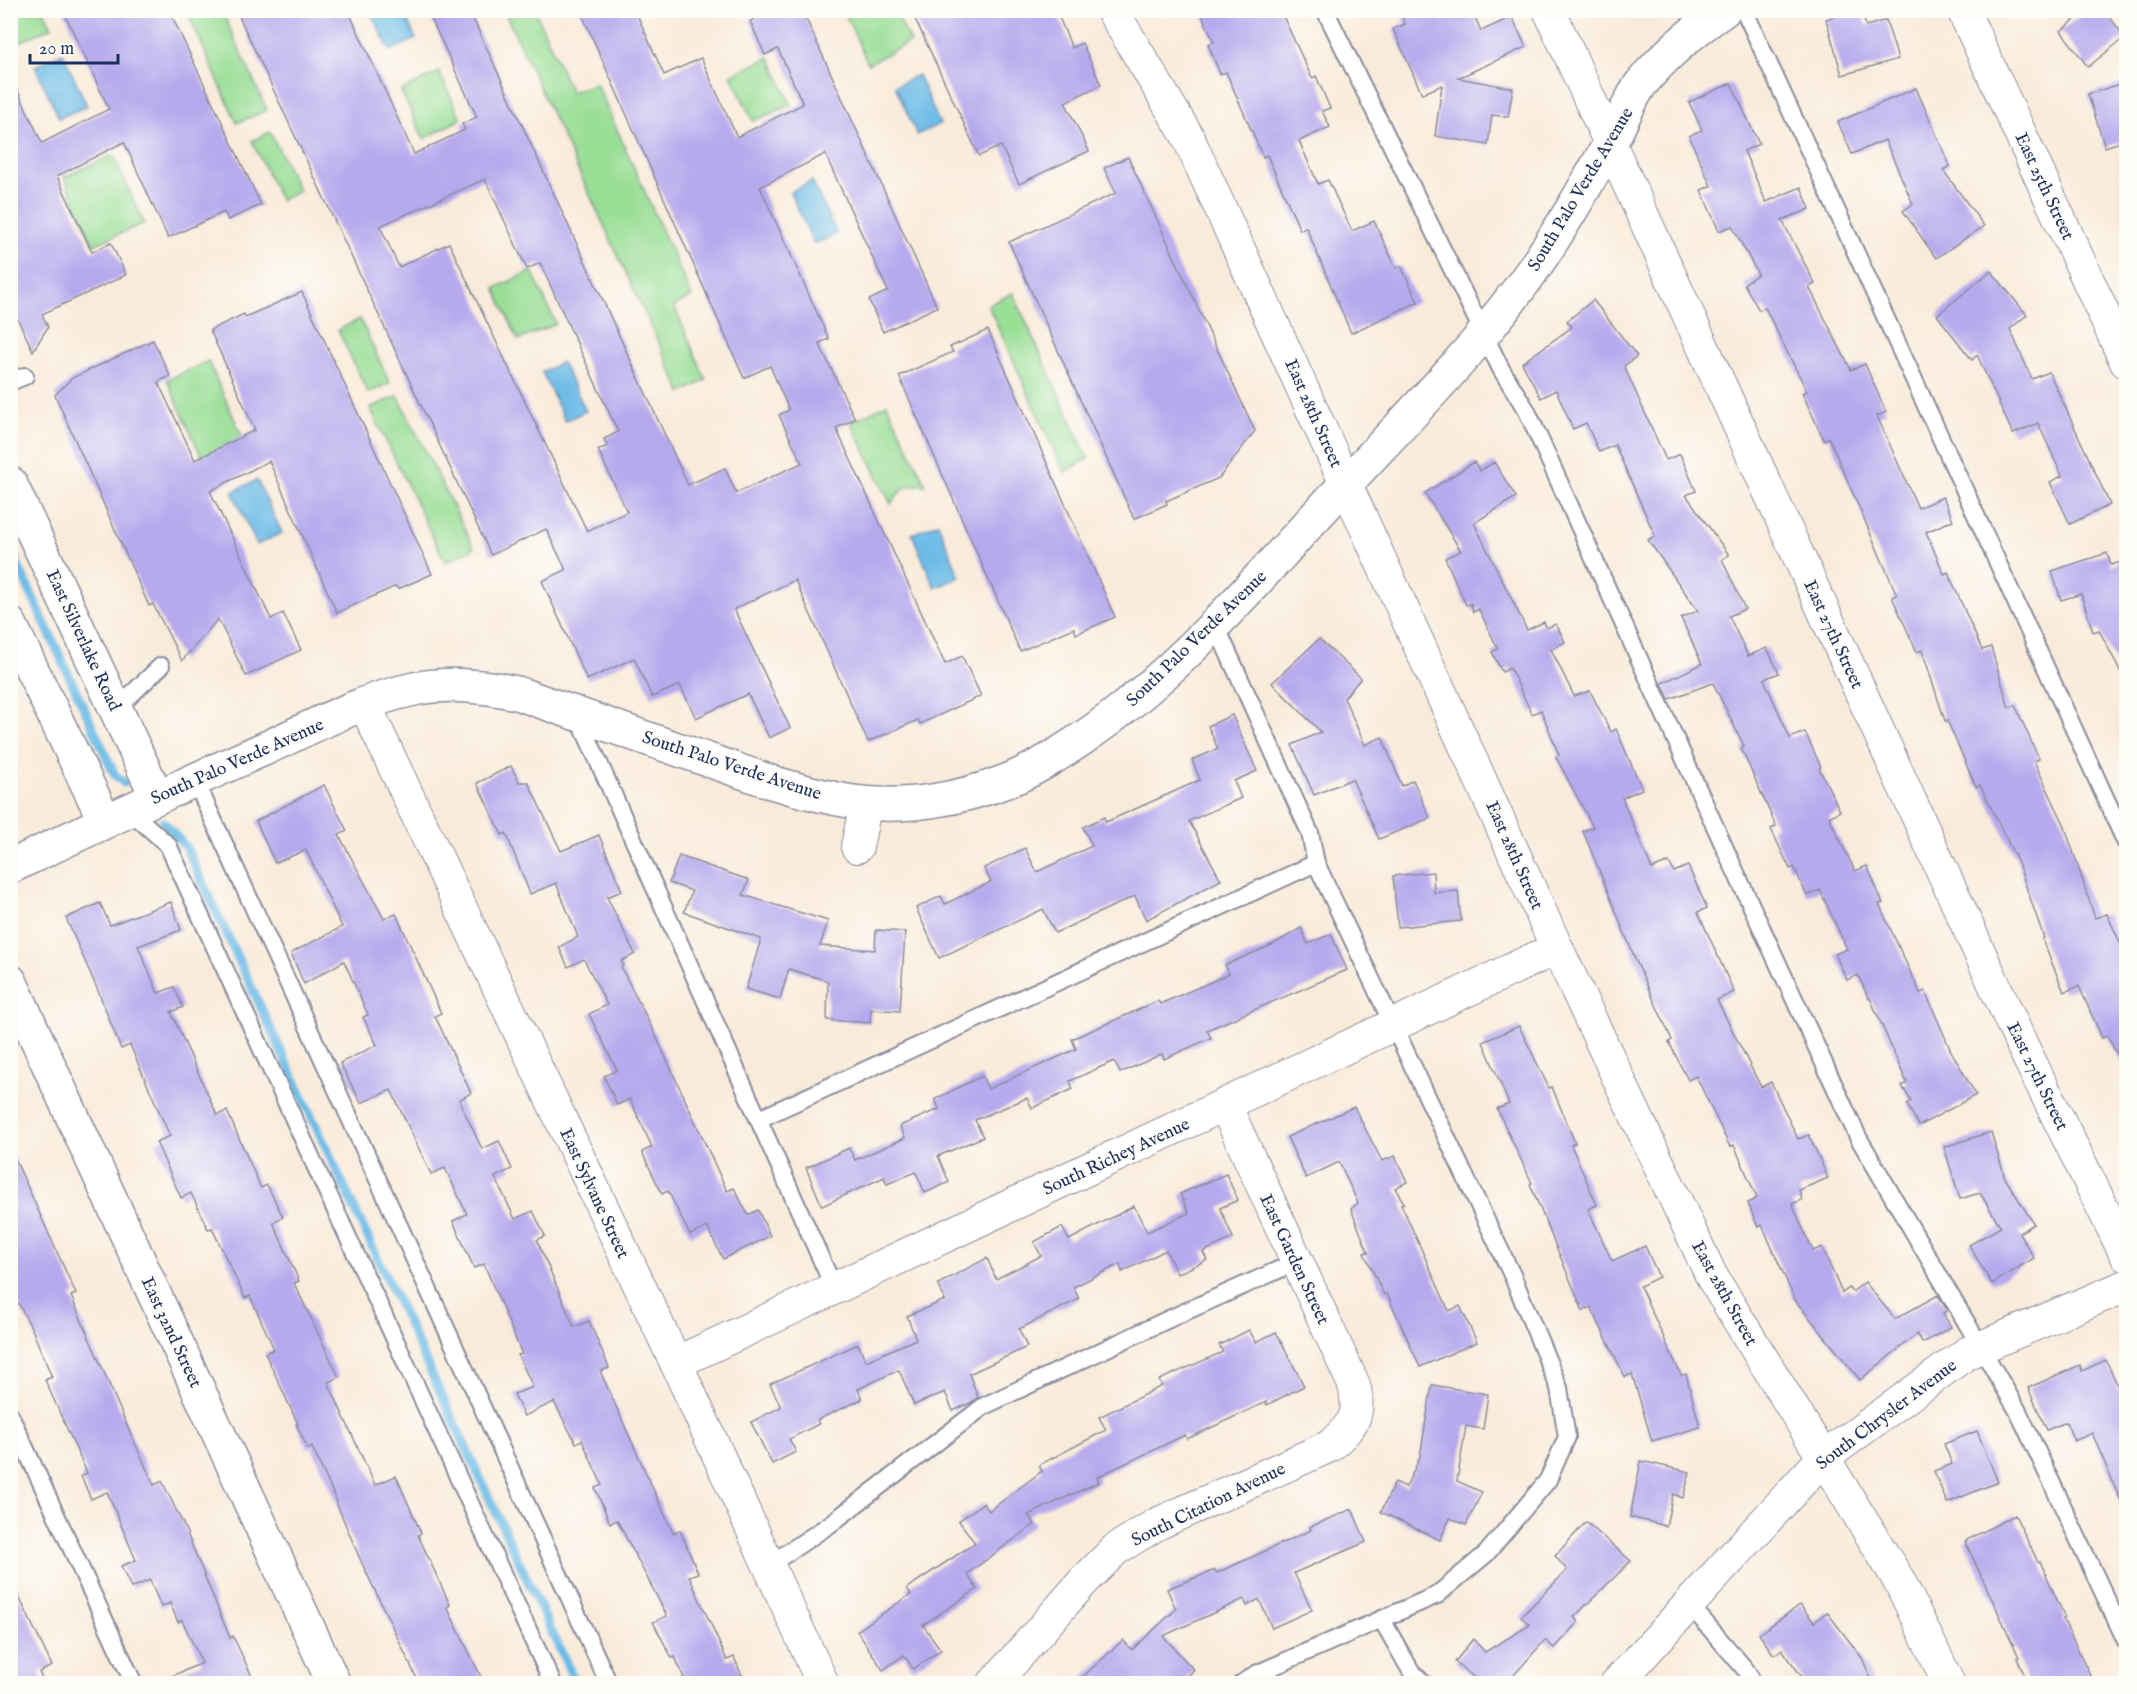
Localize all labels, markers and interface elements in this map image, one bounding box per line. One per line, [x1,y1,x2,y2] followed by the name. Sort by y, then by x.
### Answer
[30,27,118,65] scale bar
[39,38,74,61] text: 20 m
[1523,104,1639,276] street label: South Palo Verde Avenue
[2009,129,2079,244] street label: East 25th Street
[1278,356,1347,472] street label: East 28th Street
[40,566,126,715] street label: East Silverlake Road
[1122,566,1272,712] street label: South Palo Verde Avenue
[1797,576,1868,693] street label: East 27th Street
[148,714,328,811] street label: South Palo Verde Avenue
[639,727,824,806] street label: South Palo Verde Avenue
[1479,798,1548,914] street label: East 28th Street
[2001,1019,2073,1135] street label: East 27th Street
[1039,1113,1194,1201] street label: South Richey Avenue
[553,1125,634,1263] street label: East Sylvane Street
[1253,1191,1334,1329] street label: East Garden Street
[1685,1237,1762,1350] street label: East 28th Street
[135,1274,206,1392] street label: East 32nd Street
[1812,1355,1962,1476] street label: South Chrysler Avenue
[1128,1458,1289,1553] street label: South Citation Avenue

